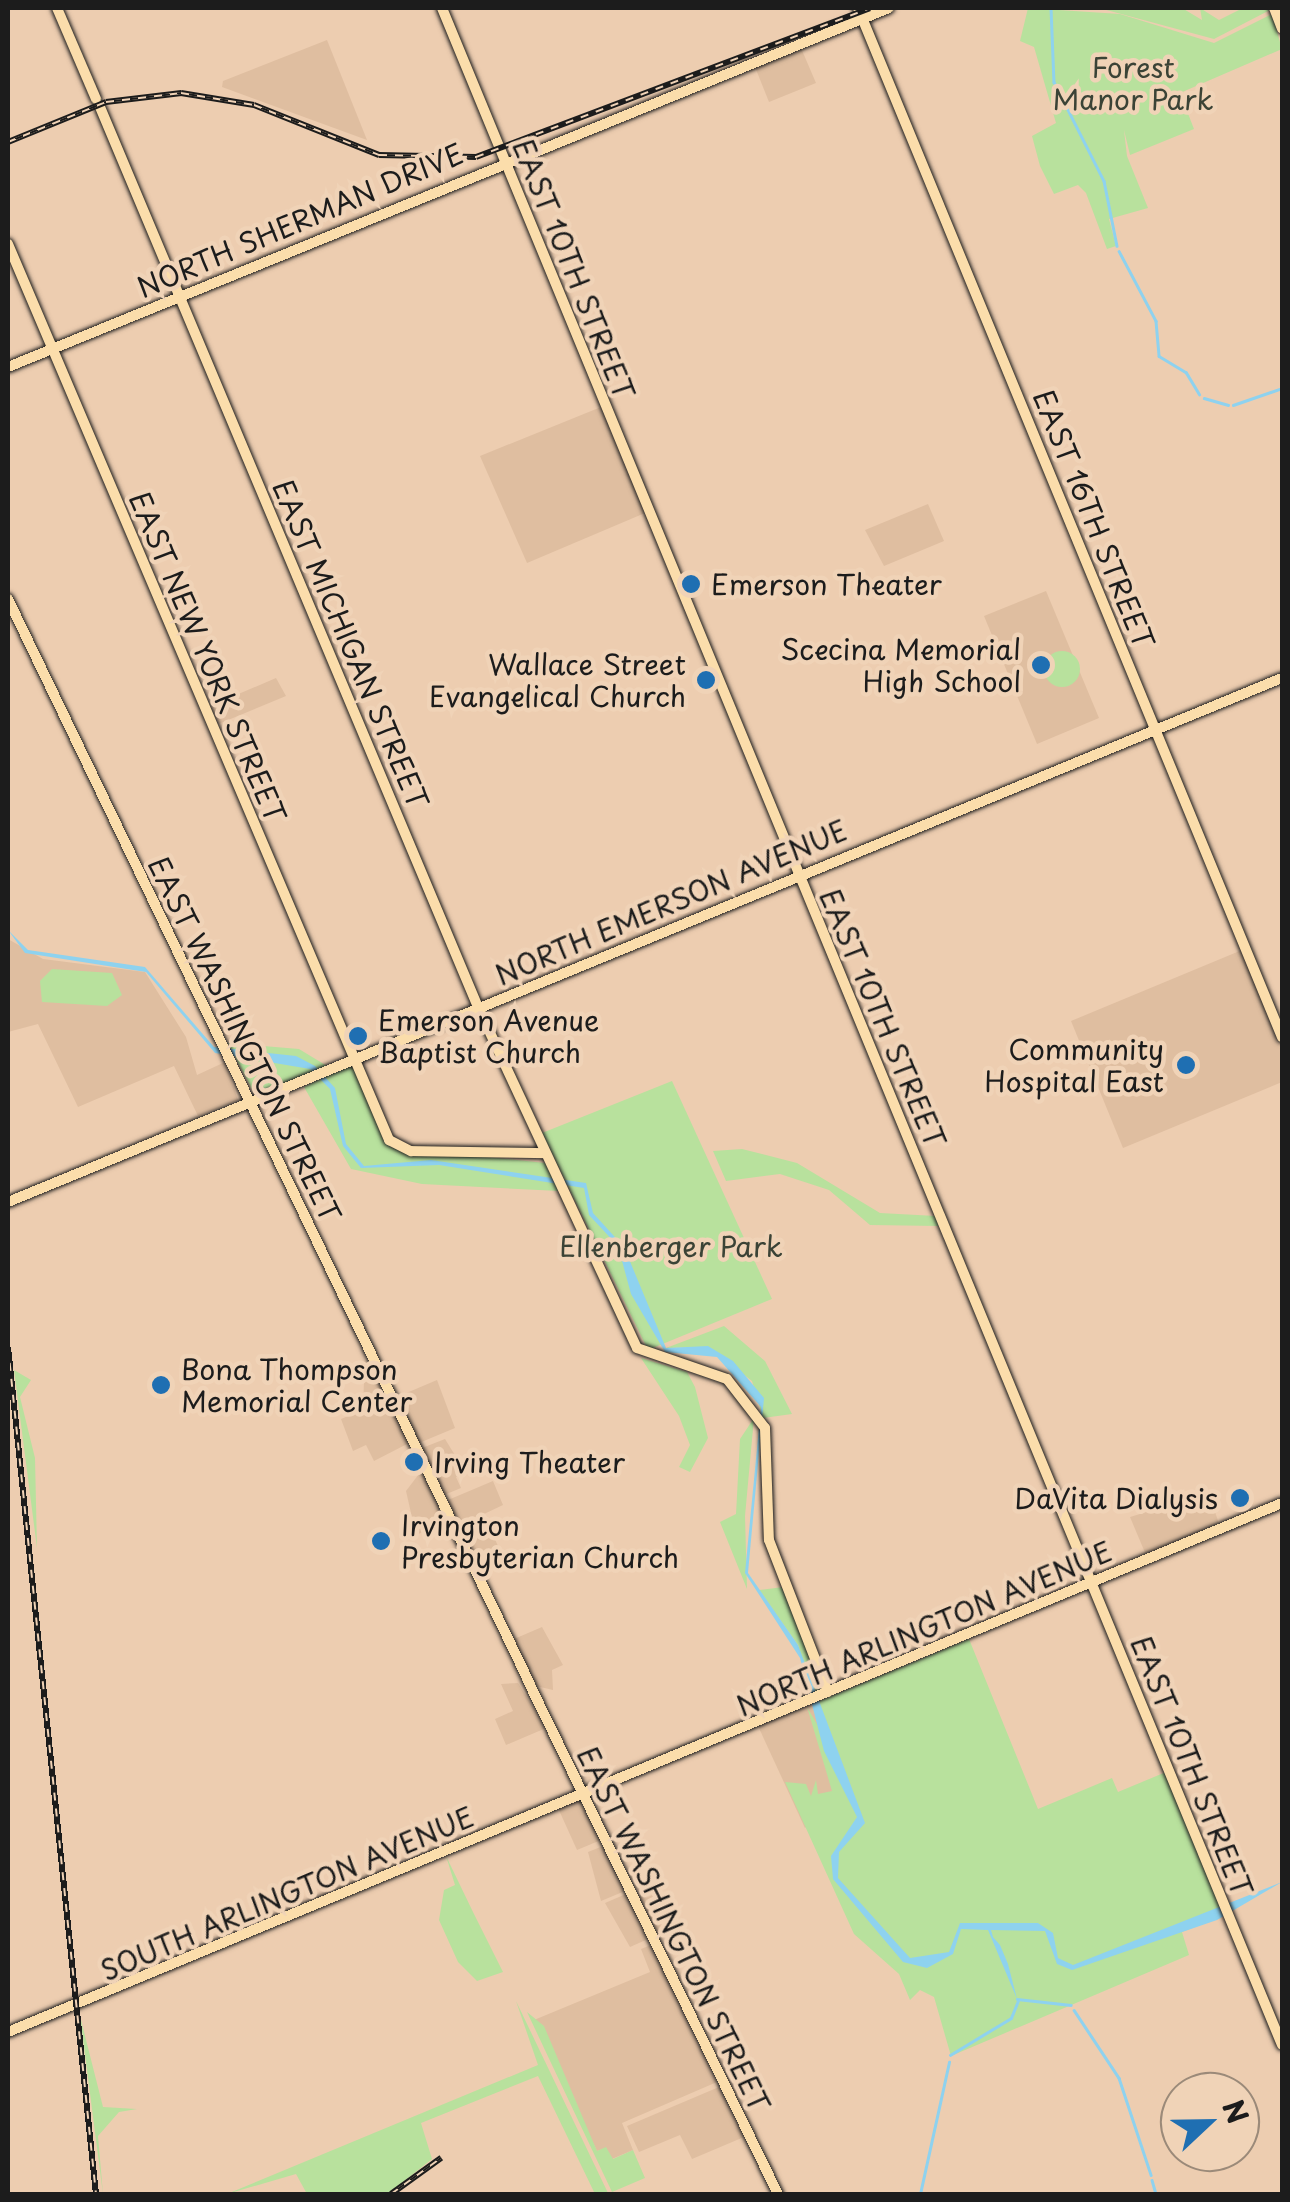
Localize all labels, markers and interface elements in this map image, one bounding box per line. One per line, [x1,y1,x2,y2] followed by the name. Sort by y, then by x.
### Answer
[1052,50,1214,116] park label: Forest Manor Park
[507,135,641,403] street label: EAST 10TH STREET
[131,136,469,304] street label: NORTH SHERMAN DRIVE
[1027,386,1161,652] street label: EAST 16TH STREET
[266,474,436,814] street label: EAST MICHIGAN STREET
[122,485,294,829] street label: EAST NEW YORK STREET
[711,567,942,601] place label: Emerson Theater
[680,573,702,595] marker: Emerson Theater
[778,632,1021,698] place label: Scecina Memorial High School
[430,647,686,713] place label: Wallace Street Evangelical Church
[1030,654,1052,676] marker: Scecina Memorial High School
[695,669,717,691] marker: Wallace Street Evangelical Church
[489,812,853,992] street label: NORTH EMERSON AVENUE
[141,850,349,1228] street label: EAST WASHINGTON STREET
[814,885,952,1151] street label: EAST 10TH STREET
[378,1003,599,1069] place label: Emerson Avenue Baptist Church
[347,1025,369,1047] marker: Emerson Avenue Baptist Church
[984,1032,1164,1098] place label: Community Hospital East
[1173,1052,1199,1078] marker: Community Hospital East
[560,1229,782,1263] park label: Ellenberger Park
[181,1352,412,1418] place label: Bona Thompson Memorial Center
[150,1374,172,1396] marker: Bona Thompson Memorial Center
[434,1445,625,1479] place label: Irving Theater
[403,1451,425,1473] marker: Irving Theater
[1013,1481,1218,1515] place label: DaVita Dialysis
[1227,1485,1253,1511] marker: DaVita Dialysis
[401,1508,678,1574] place label: Irvington Presbyterian Church
[370,1530,392,1552] marker: Irvington Presbyterian Church
[730,1533,1118,1723] street label: NORTH ARLINGTON AVENUE
[1125,1632,1259,1900] street label: EAST 10TH STREET
[570,1740,778,2118] street label: EAST WASHINGTON STREET
[95,1799,479,1987] street label: SOUTH ARLINGTON AVENUE
[1160,2072,1260,2172] north arrow
[1212,2093,1261,2130] text: N

